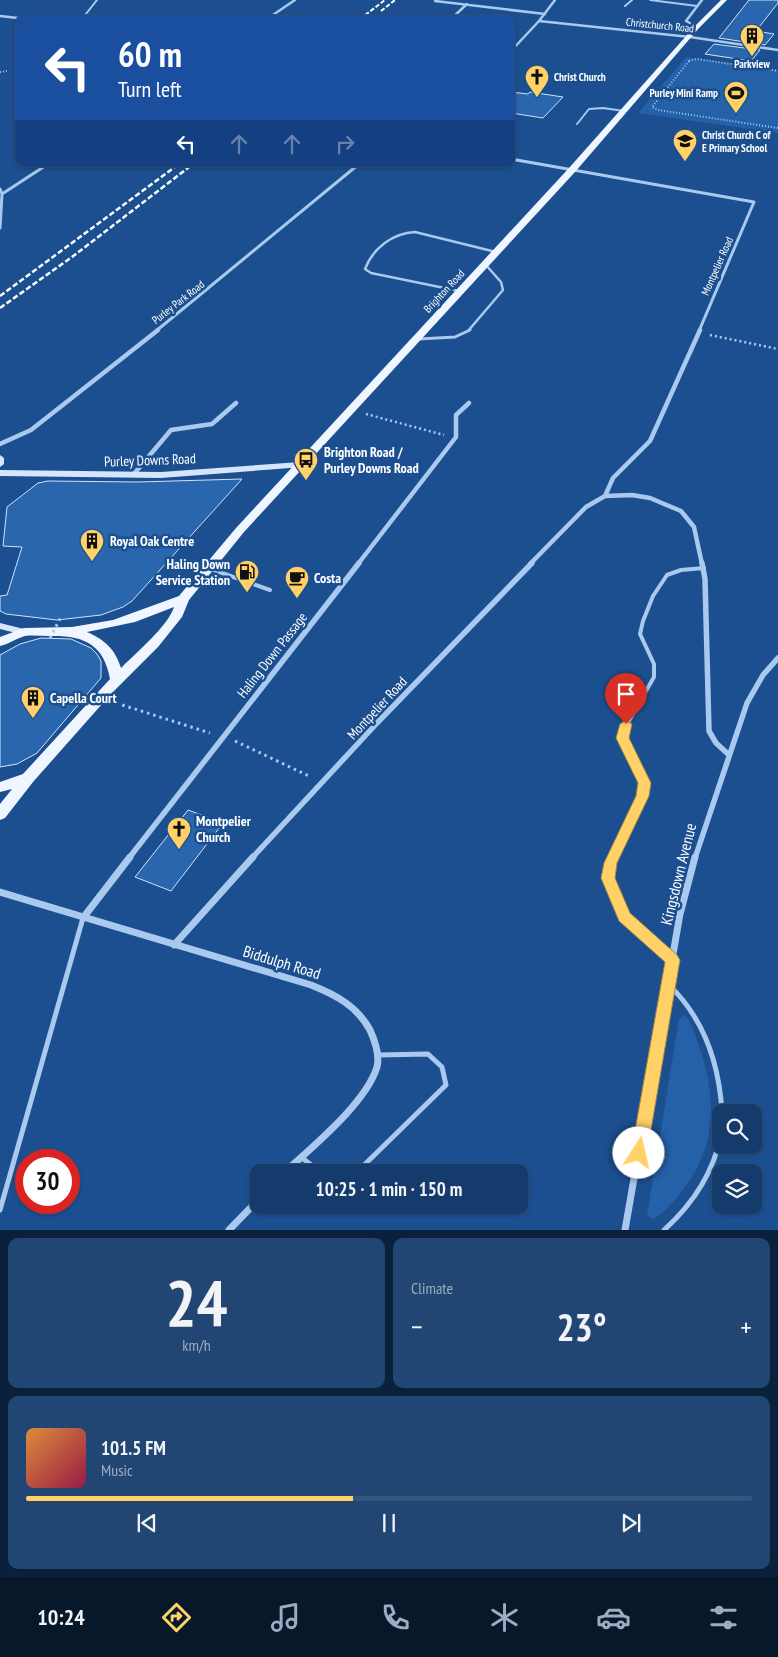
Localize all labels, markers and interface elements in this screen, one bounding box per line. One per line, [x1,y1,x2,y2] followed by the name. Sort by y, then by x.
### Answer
[625,14,695,36] street label: Christchurch Road
[739,23,765,57] building icon: Parkview
[118,31,182,77] text: 60 m
[35,35,100,100] icon: left
[734,57,770,71] place label: Parkview
[524,64,550,98] church icon: Christ Church
[554,70,606,84] place label: Christ Church
[118,75,182,103] text: Turn left
[723,80,749,114] sports icon: Purley Mini Ramp
[650,86,718,100] place label: Purley Mini Ramp
[672,128,698,162] school or university icon: Christ Church C of E Primary School
[702,128,772,155] place label: Christ Church C of E Primary School
[172,130,200,158] icon: left
[225,130,253,158] icon: ahead
[278,130,306,158] icon: ahead
[331,130,359,158] icon: right
[698,234,736,297] street label: Montpelier Road
[421,266,468,315] street label: Brighton Road
[149,277,207,327] street label: Purley Park Road
[324,443,419,477] place label: Brighton Road / Purley Downs Road
[293,447,319,481] bus stop icon: Brighton Road / Purley Downs Road
[104,449,196,471] street label: Purley Downs Road
[79,528,105,562] building icon: Royal Oak Centre
[110,532,194,550] place label: Royal Oak Centre
[156,555,230,589] place label: Haling Down Service Station
[234,559,260,593] fuel station icon: Haling Down Service Station
[284,565,310,599] cafe icon: Costa
[314,569,341,587] place label: Costa
[233,608,311,701] street label: Haling Down Passage
[343,673,411,743] street label: Montpelier Road
[605,673,647,724] pin
[612,680,640,708] icon: arrive
[20,685,46,719] building icon: Capella Court
[50,689,117,707] place label: Capella Court
[196,812,252,846] place label: Montpelier Church
[166,816,192,850] church icon: Montpelier Church
[656,821,700,927] street label: Kingsdown Avenue
[241,941,323,983] street label: Biddulph Road
[712,1104,762,1214] map controls
[712,1104,762,1154] button: search
[612,1126,664,1178] position arrow
[15,1149,80,1214] speed limit sign: 30
[712,1164,762,1214] button: layers
[316,1177,462,1201] text: 10:25 · 1 min · 150 m
[165,1260,228,1344] text: 24
[411,1278,453,1298] text: Climate
[556,1302,607,1351] text: 23°
[411,1308,423,1345] text: −
[740,1308,752,1345] text: +
[182,1335,211,1355] text: km/h
[101,1436,166,1460] text: 101.5 FM
[101,1460,133,1480] text: Music
[133,1509,161,1537] icon: previous
[375,1509,403,1537] icon: pause
[617,1509,645,1537] icon: next
[159,1600,194,1635] icon: directions
[268,1600,303,1635] icon: music
[378,1600,413,1635] icon: phone
[487,1600,522,1635] icon: climate
[596,1600,631,1635] icon: car
[706,1600,741,1635] icon: filters
[37,1603,85,1631] text: 10:24

